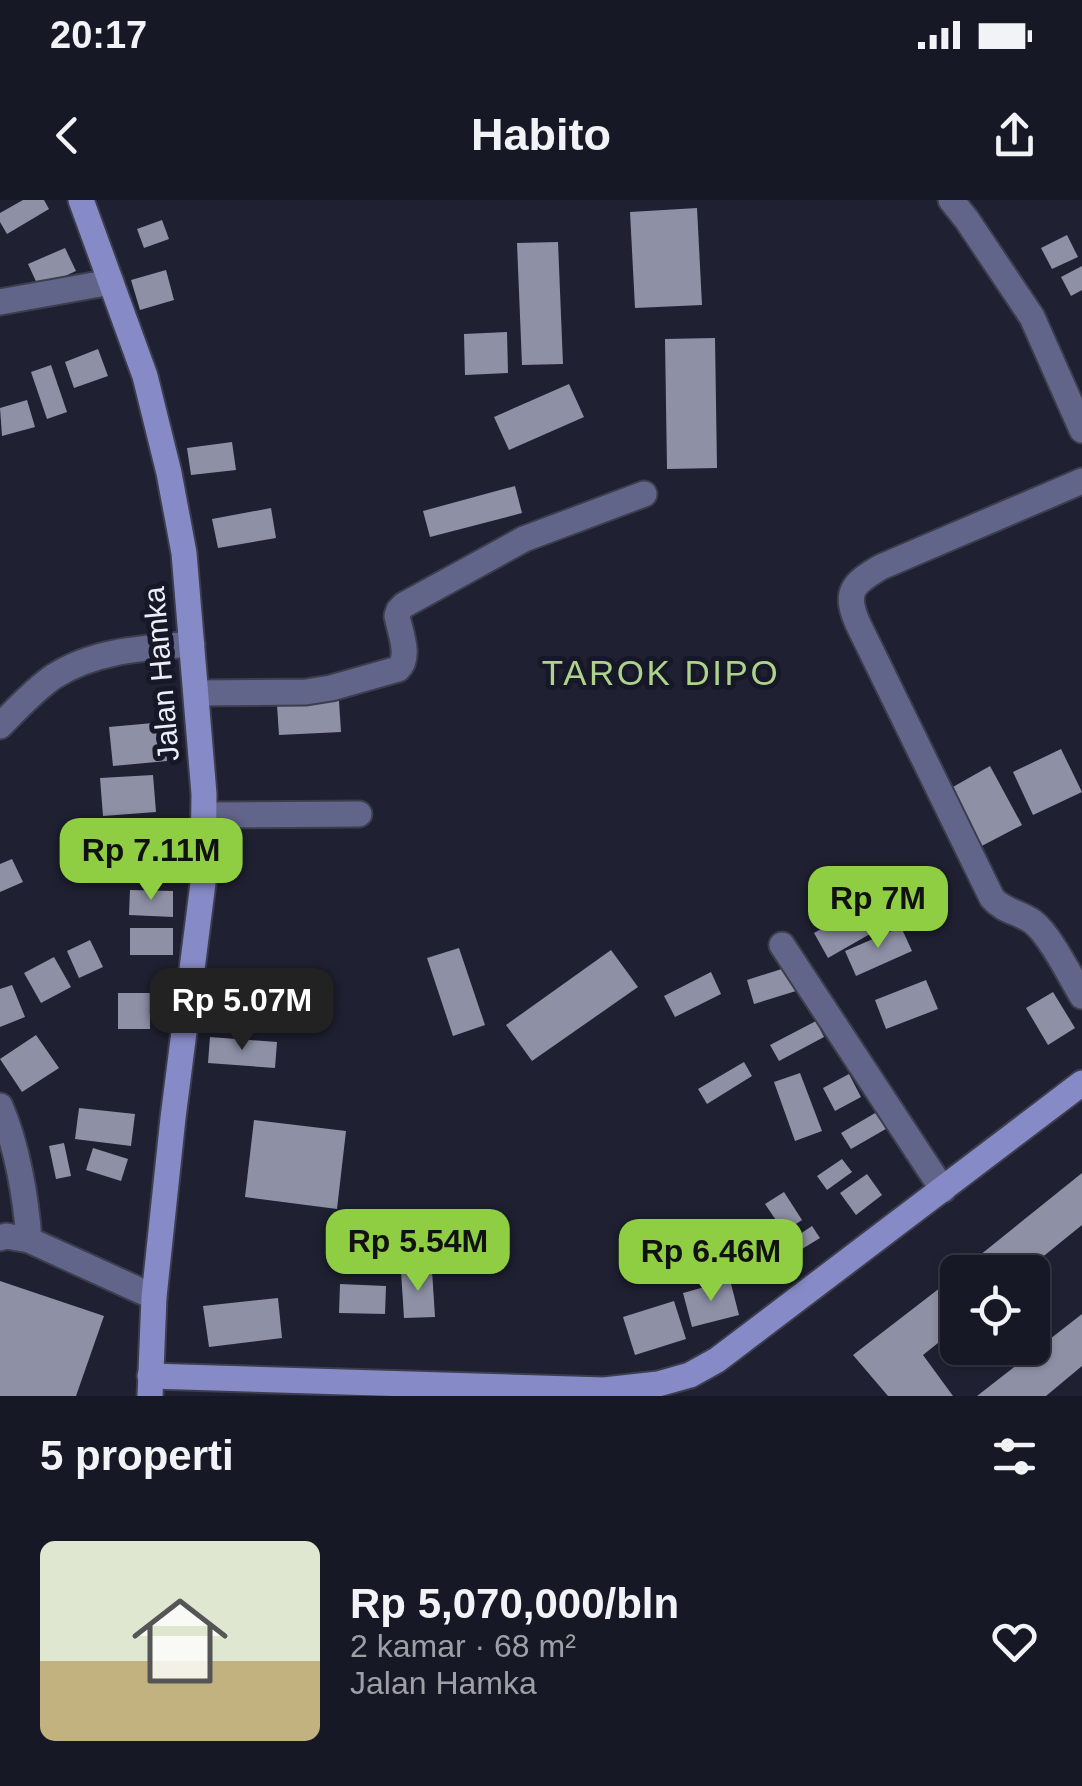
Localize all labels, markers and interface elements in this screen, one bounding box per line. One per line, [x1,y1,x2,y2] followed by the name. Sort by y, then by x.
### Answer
[50,14,147,56] text: 20:17
[40,108,95,163] icon: back
[987,108,1042,163] icon: share
[471,109,611,160] text: Habito
[137,585,185,763] street label: Jalan Hamka
[542,653,780,692] district label: TAROK DIPO
[48,818,254,903] pin: Rp 7.11M
[82,832,220,868] text: Rp 7.11M
[808,866,948,951] pin: Rp 7M
[830,880,926,916] text: Rp 7M
[139,968,345,1053] pin: Rp 5.07M
[172,982,312,1018] text: Rp 5.07M
[315,1209,521,1294] pin: Rp 5.54M
[608,1219,814,1304] pin: Rp 6.46M
[348,1223,488,1259] text: Rp 5.54M
[641,1233,781,1269] text: Rp 6.46M
[940,1255,1050,1365] map controls
[940,1255,1050,1365] button: locate
[987,1429,1042,1484] icon: filters
[40,1432,234,1479] text: 5 properti
[350,1580,679,1627] text: Rp 5,070,000/bln
[120,1581,240,1701] icon: home
[987,1614,1042,1669] icon: heart
[350,1628,576,1664] text: 2 kamar · 68 m²
[350,1665,537,1701] text: Jalan Hamka

